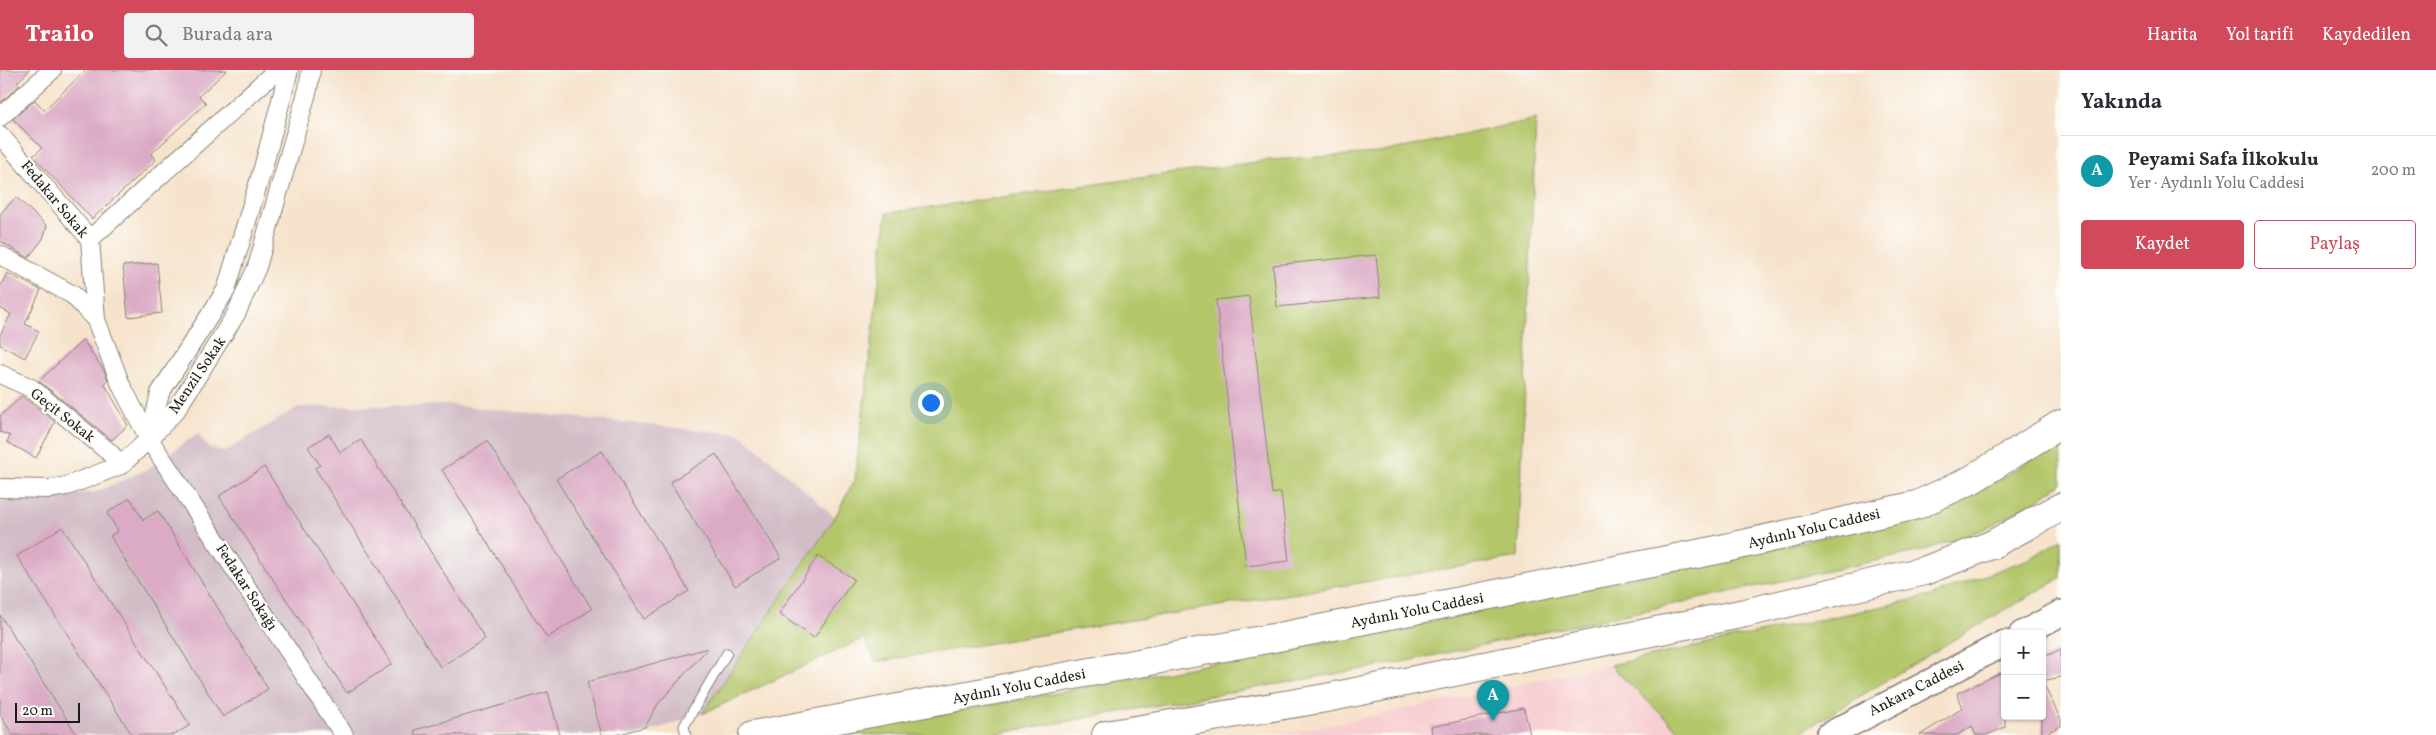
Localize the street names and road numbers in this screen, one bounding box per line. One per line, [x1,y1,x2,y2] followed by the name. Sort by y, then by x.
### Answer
[15,157,93,243] street label: Fedakar Sokak
[165,333,232,419] street label: Menzil Sokak
[25,384,99,448] street label: Geçit Sokak
[1746,504,1883,555] street label: Aydınlı Yolu Caddesi
[210,540,282,635] street label: Fedakar Sokağı
[1349,588,1486,635] street label: Aydınlı Yolu Caddesi
[1866,656,1968,722] street label: Ankara Caddesi
[951,664,1088,711] street label: Aydınlı Yolu Caddesi

